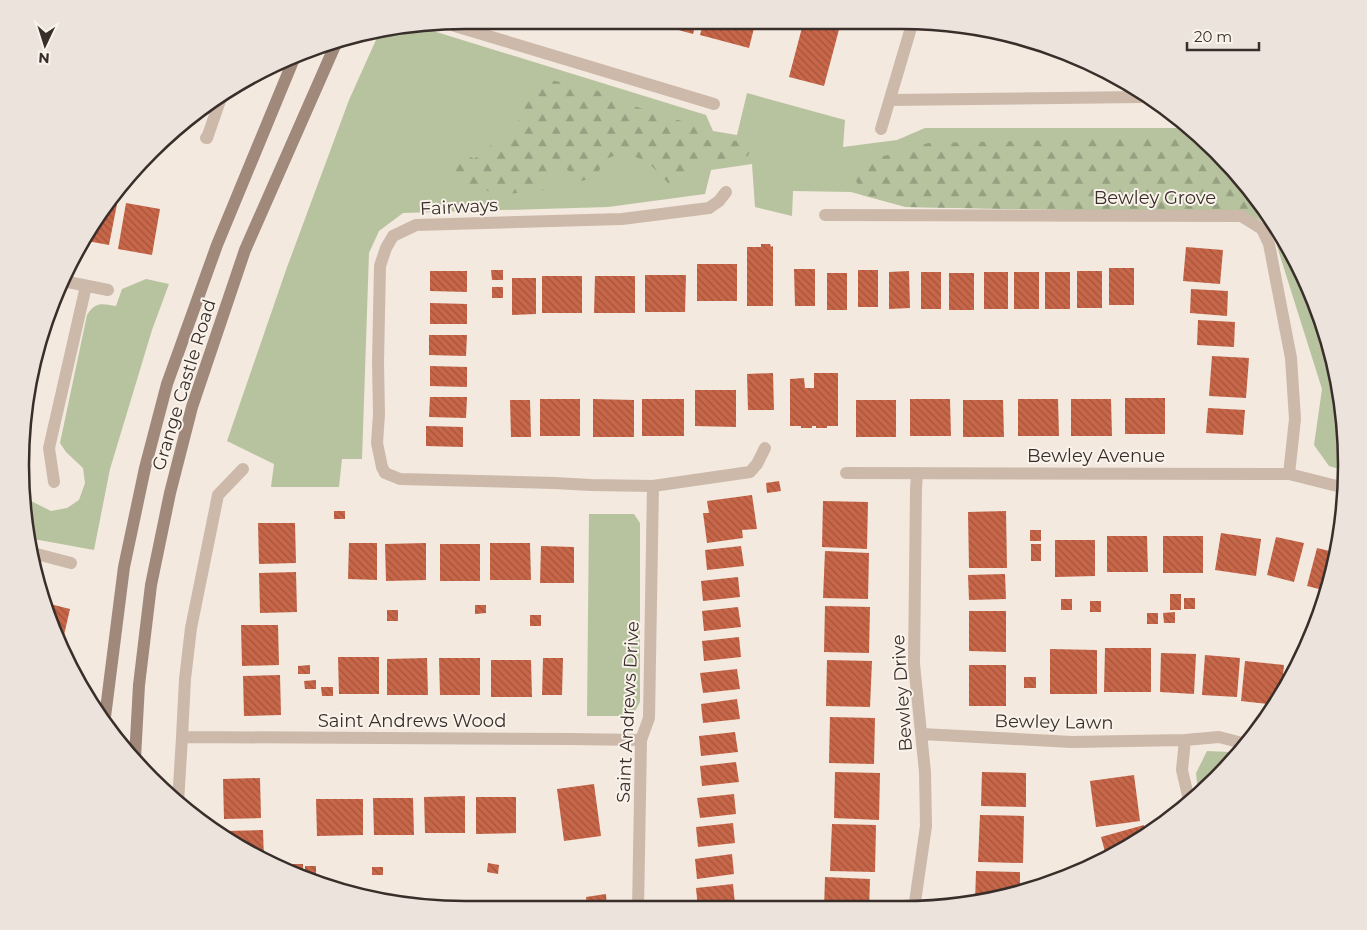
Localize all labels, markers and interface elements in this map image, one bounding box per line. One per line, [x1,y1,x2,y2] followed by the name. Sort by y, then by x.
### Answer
[20,20,70,70] north arrow
[1187,20,1260,52] scale bar
[1194,27,1232,46] text: 20 m
[38,49,50,67] text: N
[1094,187,1216,209] street label: Bewley Grove
[419,194,499,220] street label: Fairways
[147,297,221,473] street label: Grange Castle Road
[1027,445,1165,467] street label: Bewley Avenue
[612,620,644,803] street label: Saint Andrews Drive
[887,634,917,752] street label: Bewley Drive
[318,710,506,732] street label: Saint Andrews Wood
[994,710,1114,734] street label: Bewley Lawn

